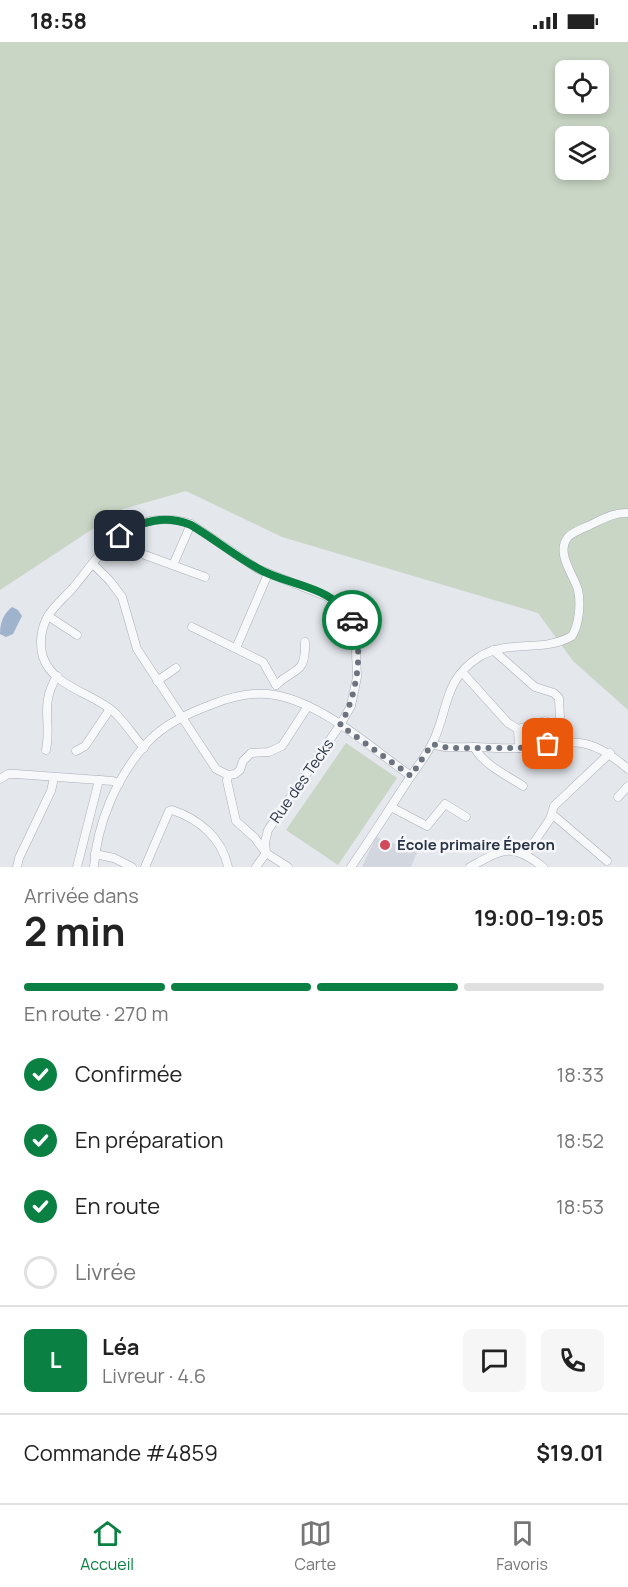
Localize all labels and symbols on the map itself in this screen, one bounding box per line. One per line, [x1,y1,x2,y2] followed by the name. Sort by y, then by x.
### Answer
[94,510,145,561] pin
[322,590,382,650] courier
[522,718,573,769] pin
[265,734,339,827] street label: Rue des Tecks
[397,834,555,855] place label: École primaire Éperon
[378,838,392,852] marker: École primaire Éperon

